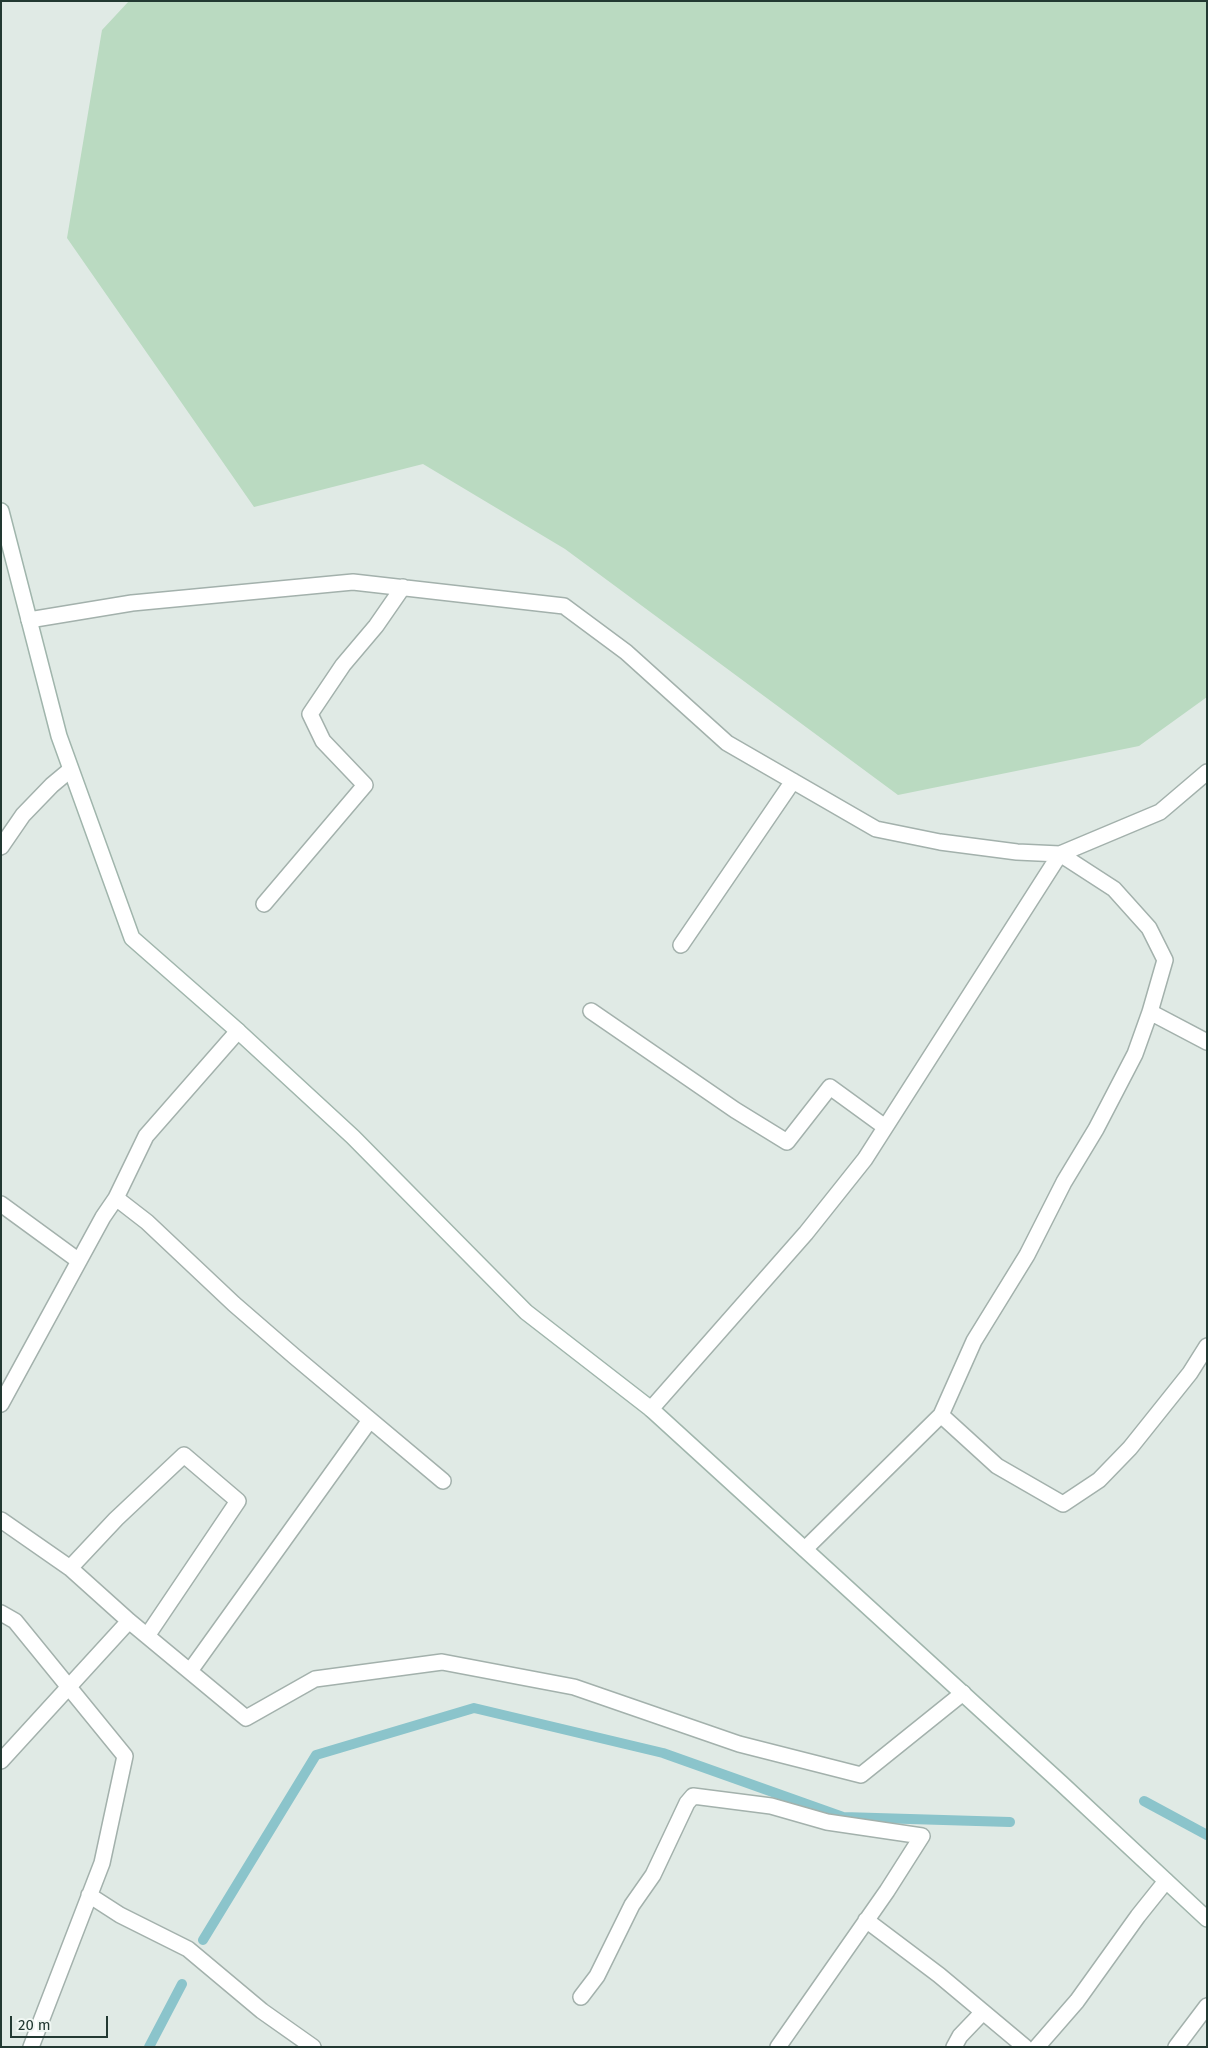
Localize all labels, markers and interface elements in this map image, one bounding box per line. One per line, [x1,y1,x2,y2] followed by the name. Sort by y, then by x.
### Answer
[12,2006,110,2038] scale bar
[18,2016,51,2034] text: 20 m

